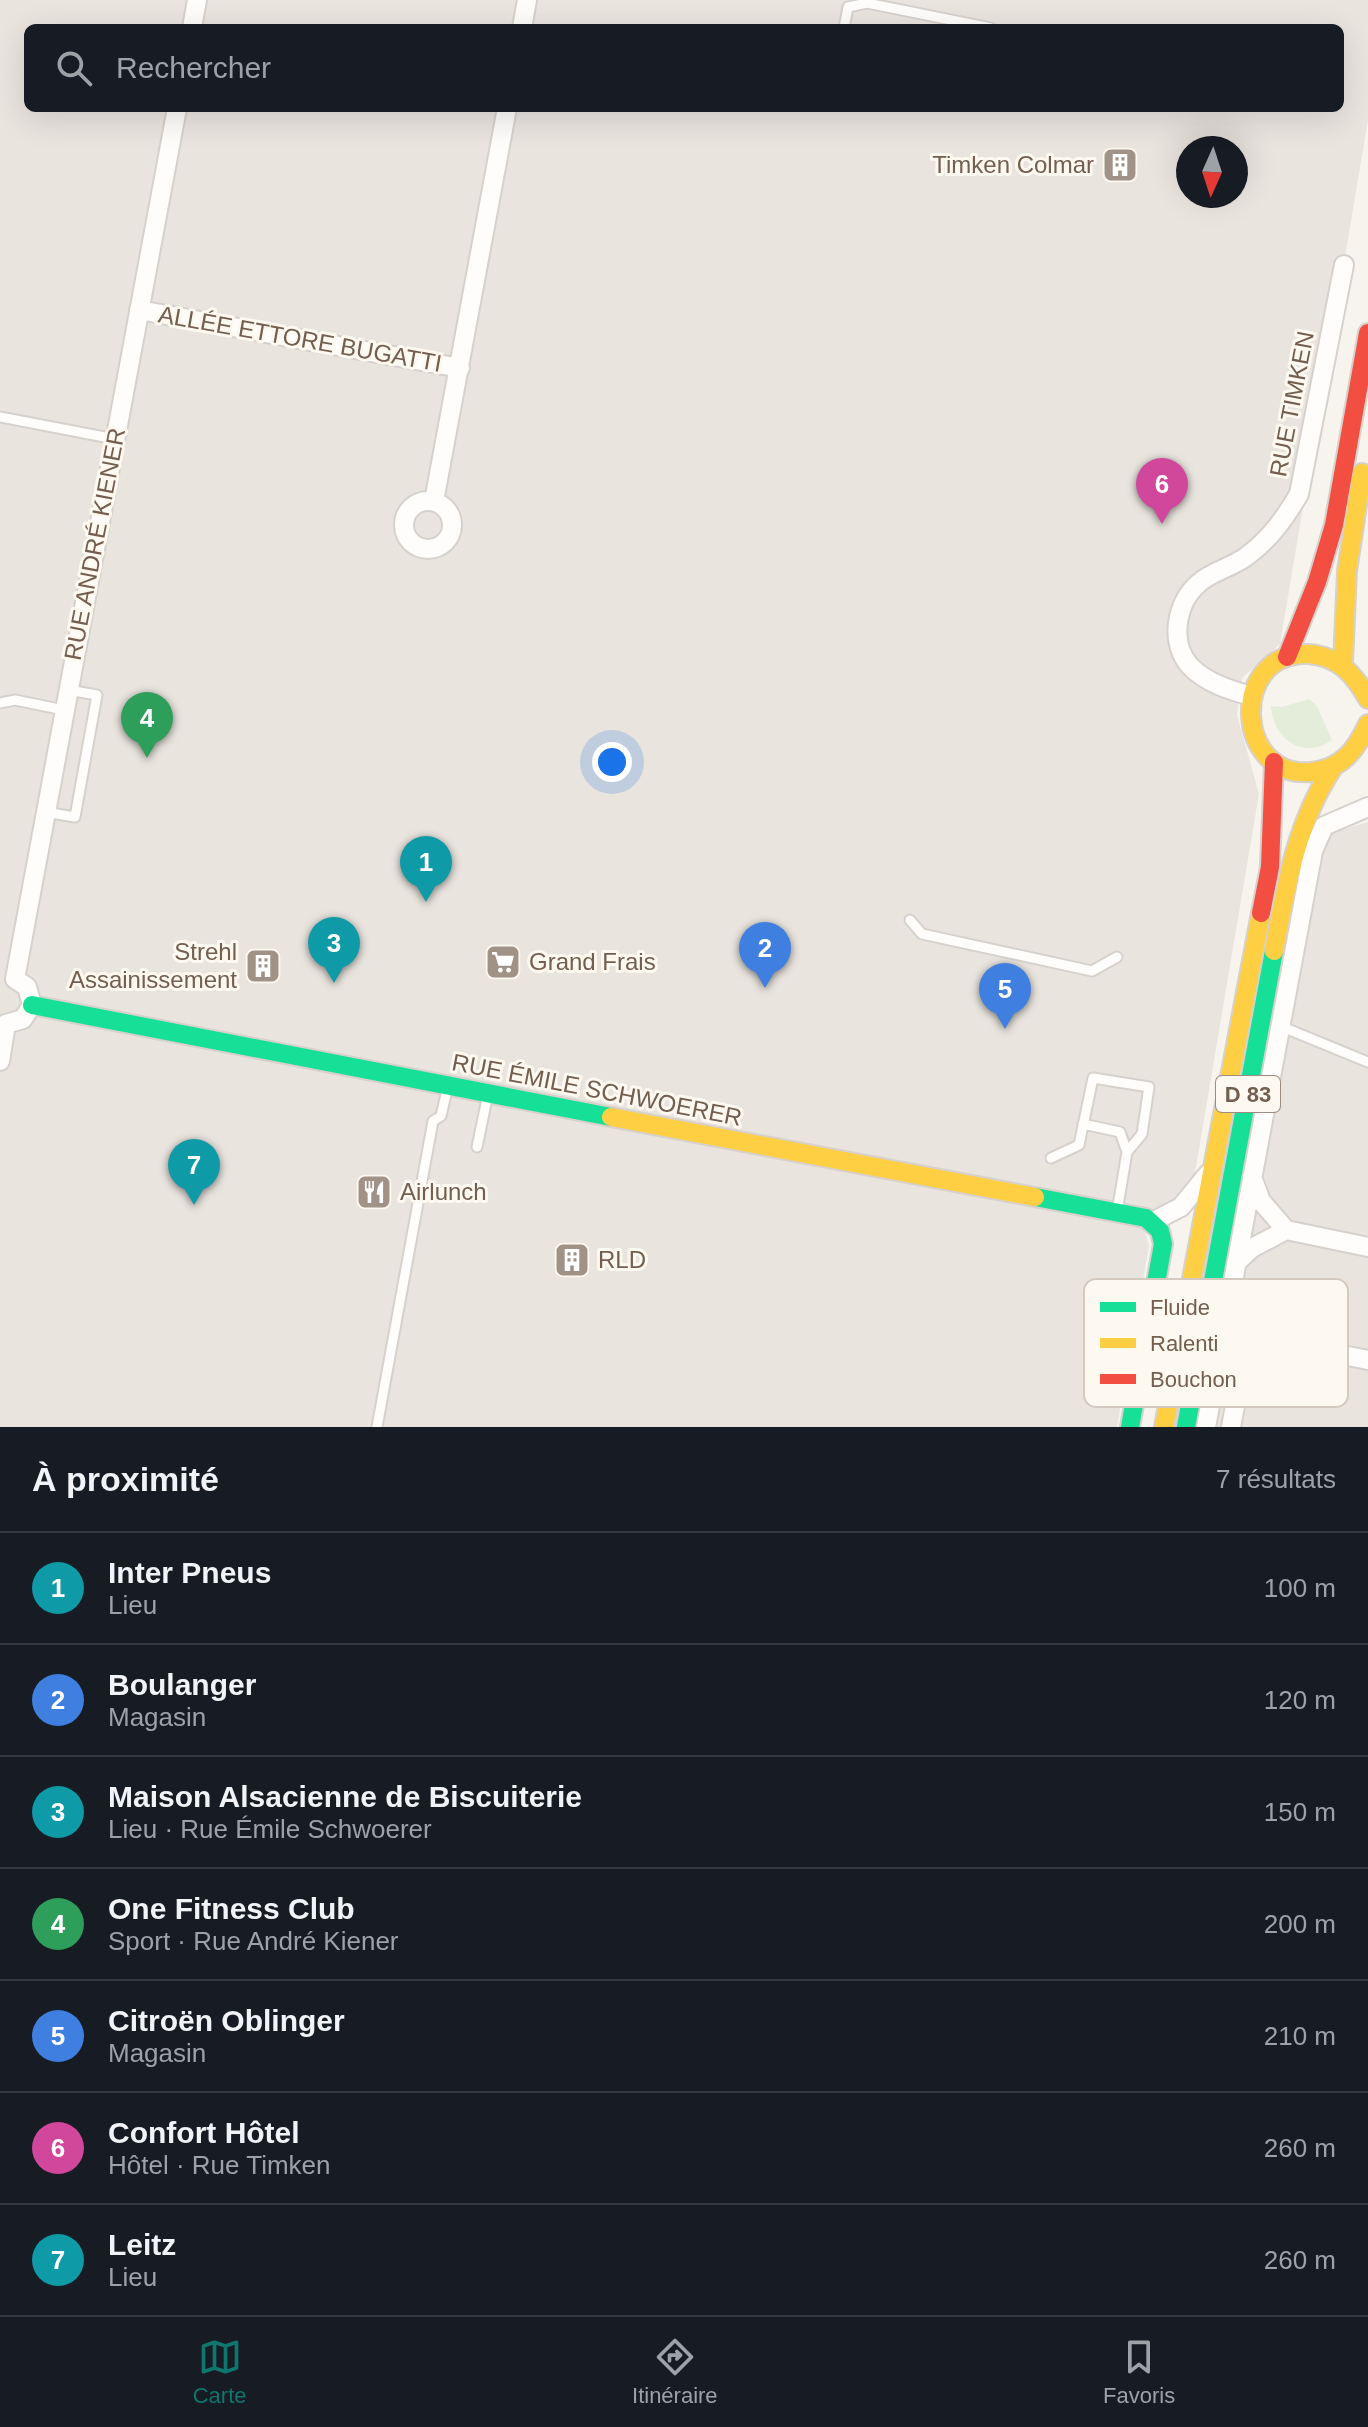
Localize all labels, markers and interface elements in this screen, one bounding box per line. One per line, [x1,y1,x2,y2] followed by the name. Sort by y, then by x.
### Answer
[24,24,1344,112] search box
[52,46,96,90] icon: search
[116,51,271,84] text: Rechercher
[1176,136,1248,208] north arrow
[1101,146,1139,184] building icon: Timken Colmar
[932,151,1094,178] place label: Timken Colmar
[156,300,444,377] street label: ALLÉE ETTORE BUGATTI
[1264,329,1319,479] street label: RUE TIMKEN
[59,425,130,662] street label: RUE ANDRÉ KIENER
[1136,458,1188,524] pin: 6
[121,692,173,758] pin: 4
[592,742,632,782] your location
[400,836,452,902] pin: 1
[308,917,360,983] pin: 3
[739,922,791,988] pin: 2
[69,938,237,993] place label: Strehl Assainissement
[484,943,522,981] supermarket icon: Grand Frais
[244,947,282,985] building icon: Strehl Assainissement
[529,948,656,975] place label: Grand Frais
[979,963,1031,1029] pin: 5
[450,1048,744,1131] street label: RUE ÉMILE SCHWOERER
[1216,1076,1280,1112] road number: D 83
[168,1139,220,1205] pin: 7
[355,1173,393,1211] restaurant icon: Airlunch
[400,1178,487,1205] place label: Airlunch
[553,1241,591,1279] building icon: RLD
[598,1246,646,1273] place label: RLD
[1084,1279,1348,1407] legend
[1150,1295,1210,1320] text: Fluide
[1150,1331,1218,1356] text: Ralenti
[1150,1367,1237,1392] text: Bouchon
[32,1460,219,1498] text: À proximité
[1216,1464,1336,1494] text: 7 résultats
[108,1556,271,1589] text: Inter Pneus
[51,1573,65,1603] text: 1
[1264,1573,1336,1603] text: 100 m
[108,1590,157,1620] text: Lieu
[108,1668,256,1701] text: Boulanger
[51,1685,65,1715] text: 2
[1264,1685,1336,1715] text: 120 m
[108,1702,206,1732] text: Magasin
[108,1780,582,1813] text: Maison Alsacienne de Biscuiterie
[51,1797,65,1827] text: 3
[1264,1797,1336,1827] text: 150 m
[108,1814,432,1844] text: Lieu · Rue Émile Schwoerer
[108,1892,355,1925] text: One Fitness Club
[51,1909,65,1939] text: 4
[1264,1909,1336,1939] text: 200 m
[108,1926,399,1956] text: Sport · Rue André Kiener
[108,2004,345,2037] text: Citroën Oblinger
[51,2021,65,2051] text: 5
[1264,2021,1336,2051] text: 210 m
[108,2038,206,2068] text: Magasin
[108,2116,300,2149] text: Confort Hôtel
[51,2133,65,2163] text: 6
[1264,2133,1336,2163] text: 260 m
[108,2150,331,2180] text: Hôtel · Rue Timken
[108,2228,176,2261] text: Leitz
[51,2245,65,2275] text: 7
[1264,2245,1336,2275] text: 260 m
[108,2262,157,2292] text: Lieu
[193,2335,247,2409] tab: Carte
[632,2335,718,2409] tab: Itinéraire
[1103,2335,1175,2409] tab: Favoris

